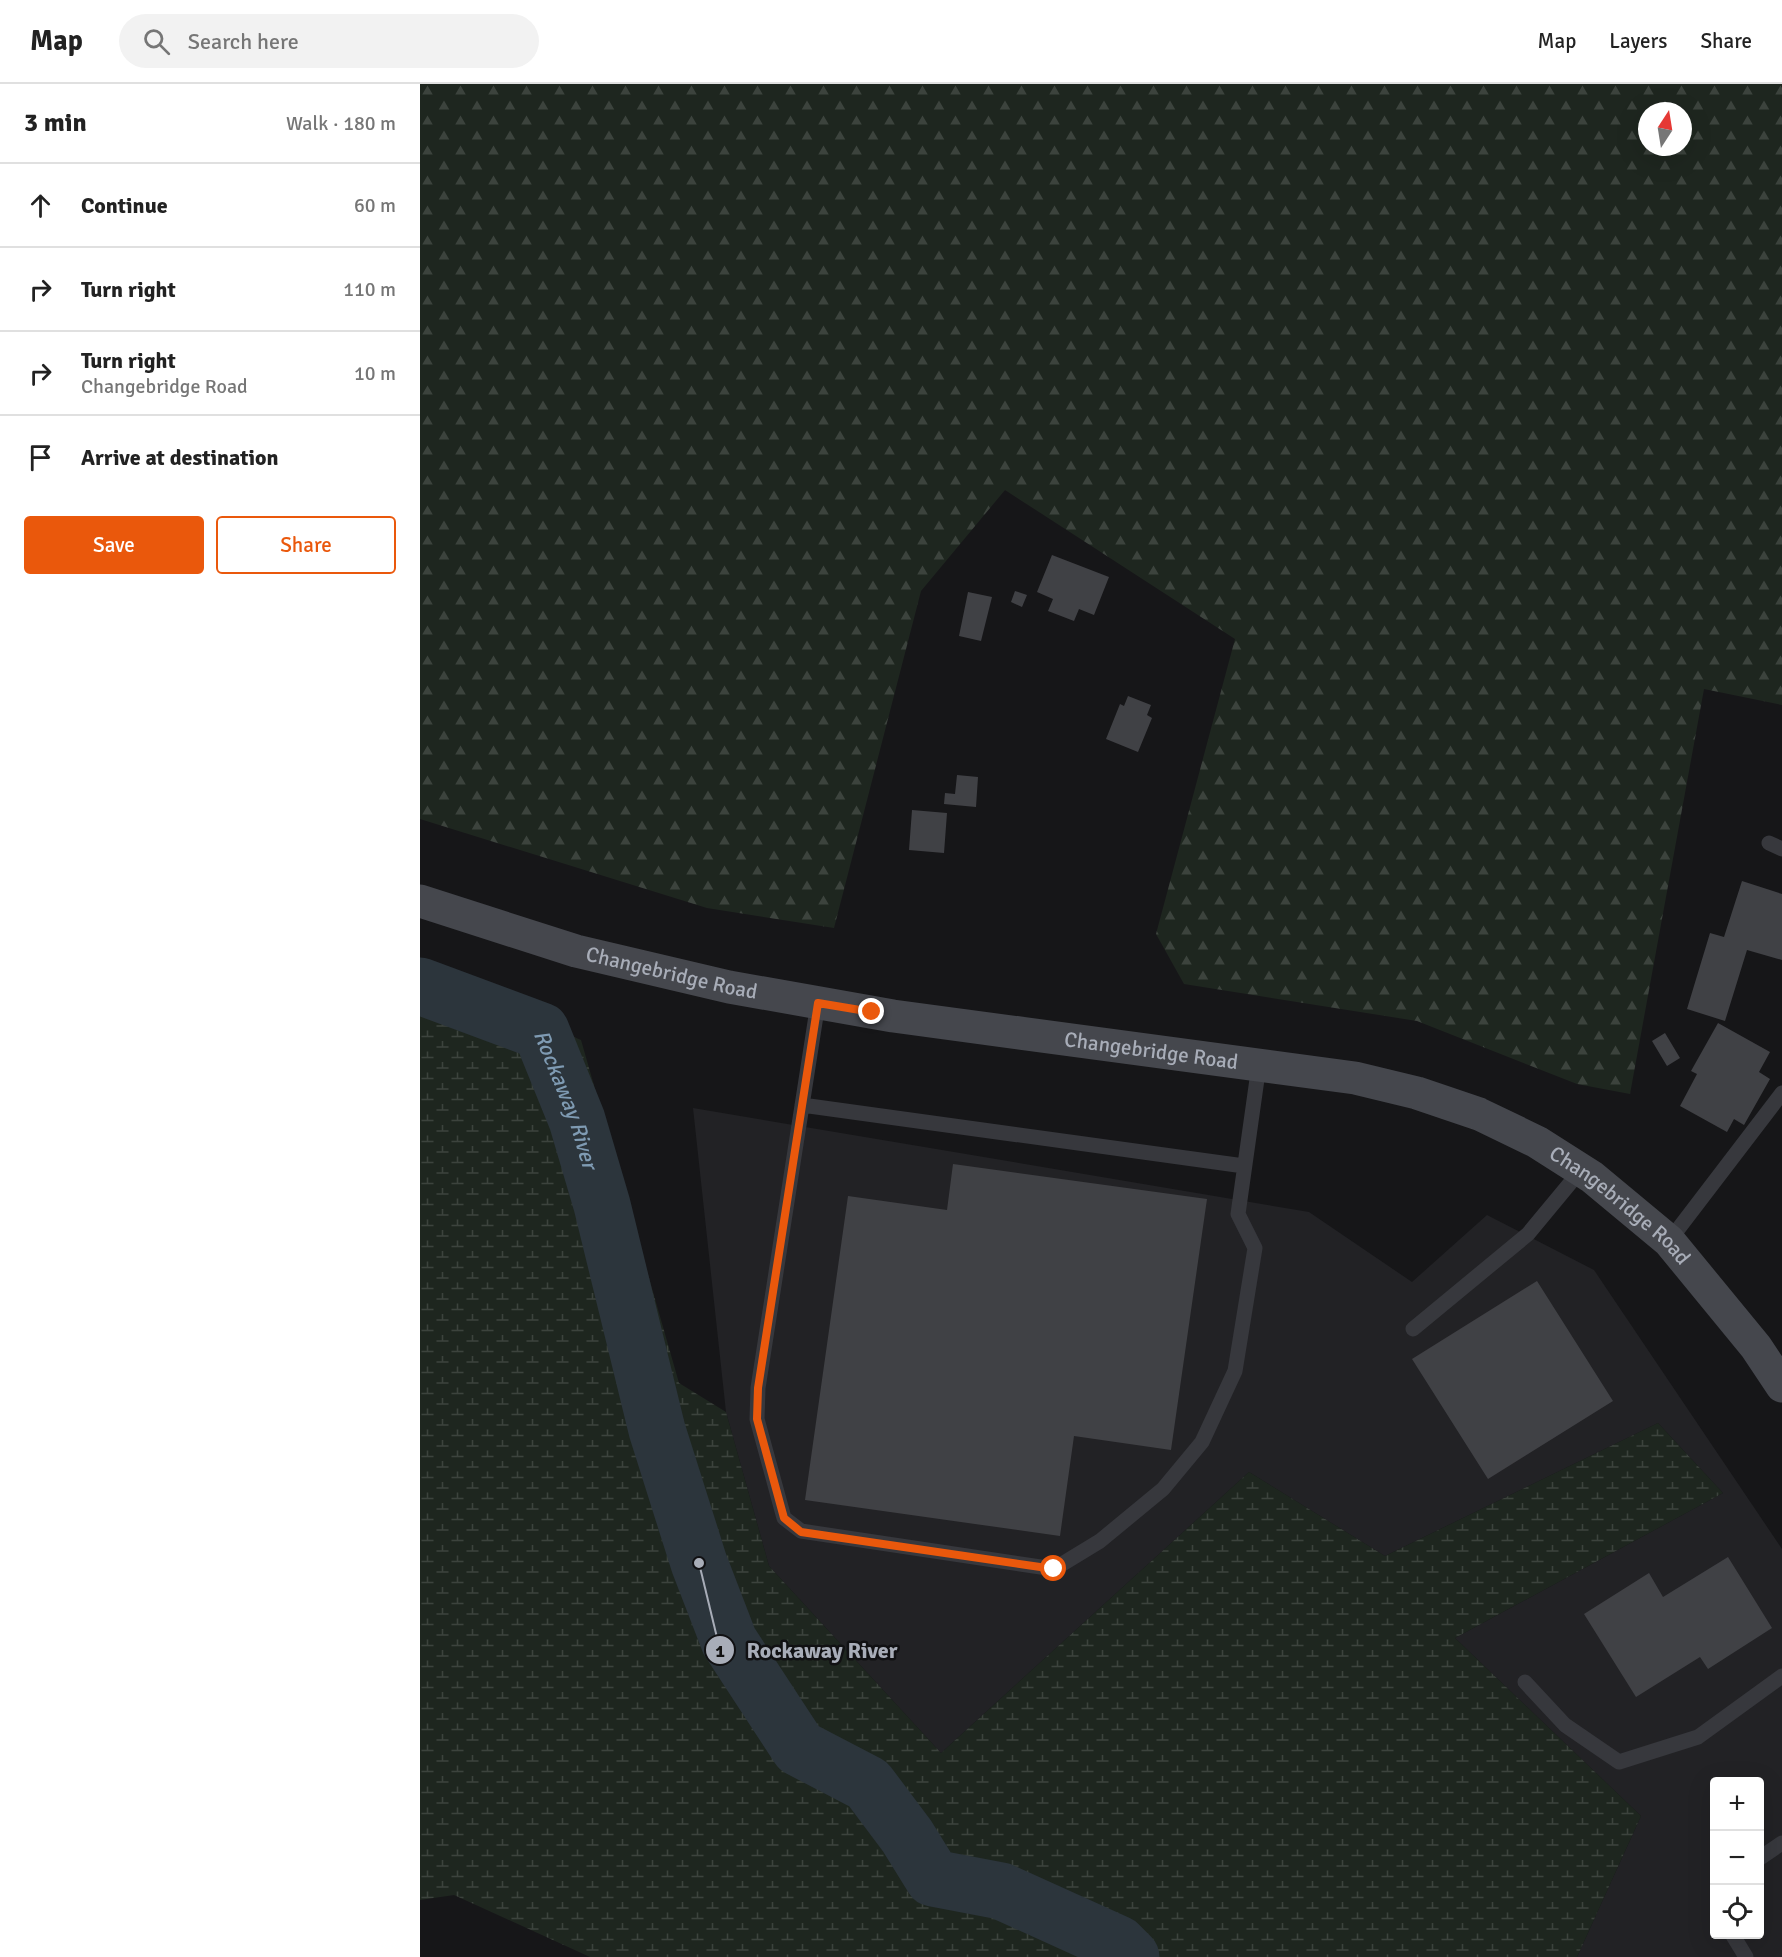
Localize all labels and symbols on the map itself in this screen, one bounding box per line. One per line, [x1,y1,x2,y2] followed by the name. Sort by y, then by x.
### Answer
[1638,102,1692,156] north arrow
[583,941,759,1005] street label: Changebridge Road
[858,998,884,1024] route end
[528,1026,605,1175] water label: Rockaway River
[1063,1026,1240,1075] street label: Changebridge Road
[1544,1140,1696,1270] street label: Changebridge Road
[1040,1555,1066,1581] route start
[705,1630,910,1670] callout: Rockaway River
[747,1637,898,1664] text: Rockaway River
[715,1640,725,1662] text: 1

